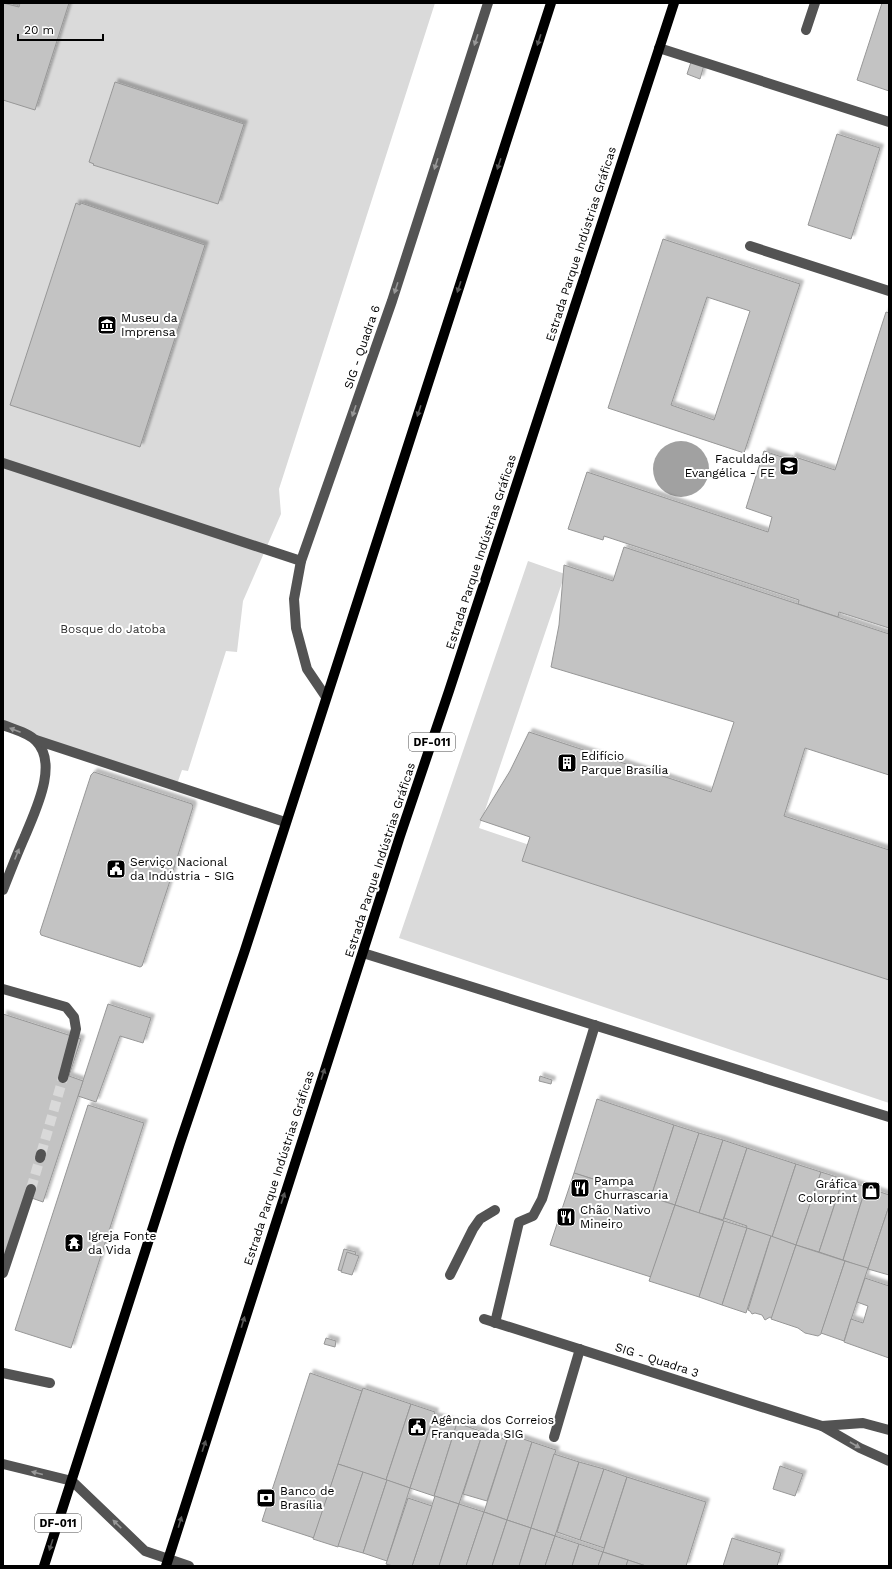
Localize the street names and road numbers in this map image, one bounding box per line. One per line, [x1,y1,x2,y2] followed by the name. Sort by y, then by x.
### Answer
[543,145,619,343] street label: Estrada Parque Indústrias Gráficas
[341,303,383,391] street label: SIG - Quadra 6
[443,453,519,651] street label: Estrada Parque Indústrias Gráficas
[409,733,455,751] road number: DF-011
[342,761,418,959] street label: Estrada Parque Indústrias Gráficas
[241,1069,317,1267] street label: Estrada Parque Indústrias Gráficas
[613,1340,701,1380] street label: SIG - Quadra 3
[35,1514,81,1532] road number: DF-011

